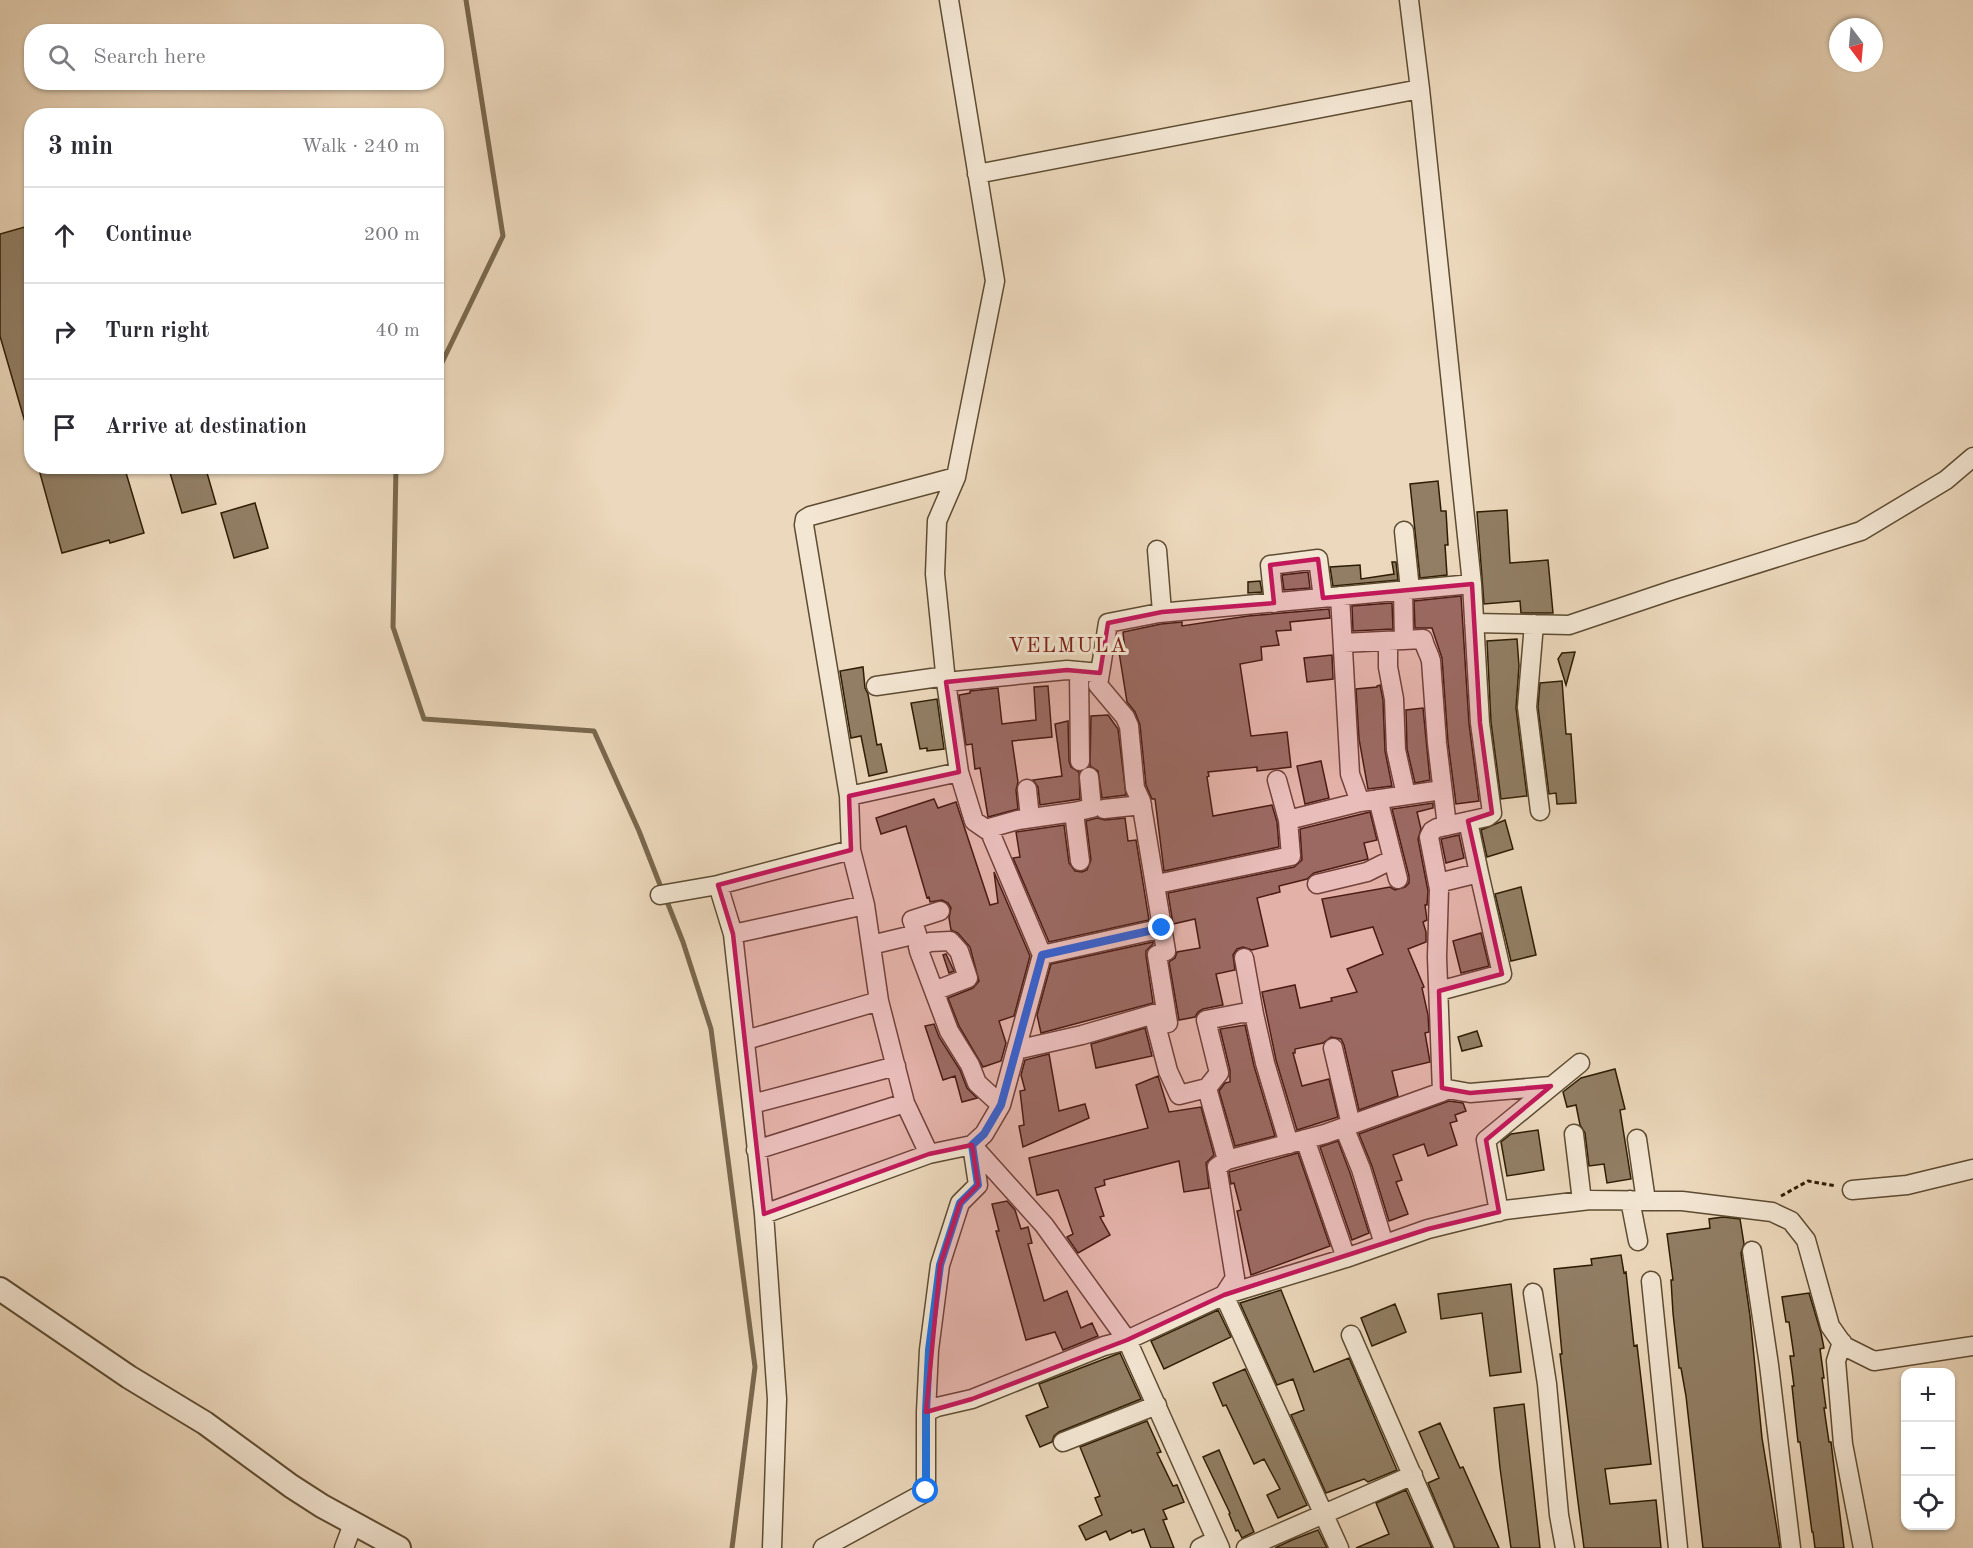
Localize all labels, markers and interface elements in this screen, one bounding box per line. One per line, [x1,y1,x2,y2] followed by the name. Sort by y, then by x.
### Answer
[1829,18,1883,72] north arrow
[24,24,444,90] search box
[45,41,78,74] icon: search
[93,46,206,68] text: Search here
[48,134,113,160] text: 3 min
[301,137,420,157] text: Walk · 240 m
[48,219,81,252] icon: ahead
[105,224,192,246] text: Continue
[364,225,420,245] text: 200 m
[48,315,81,348] icon: right
[105,320,209,342] text: Turn right
[375,321,420,341] text: 40 m
[48,411,81,444] icon: arrive
[105,416,307,438] text: Arrive at destination
[1008,636,1128,657] district label: VELMULA
[1148,914,1174,940] route end
[1901,1368,1955,1530] map controls
[1901,1368,1955,1422] button: +
[1901,1422,1955,1476] button: −
[1901,1476,1955,1530] button: locate
[912,1477,938,1503] route start

